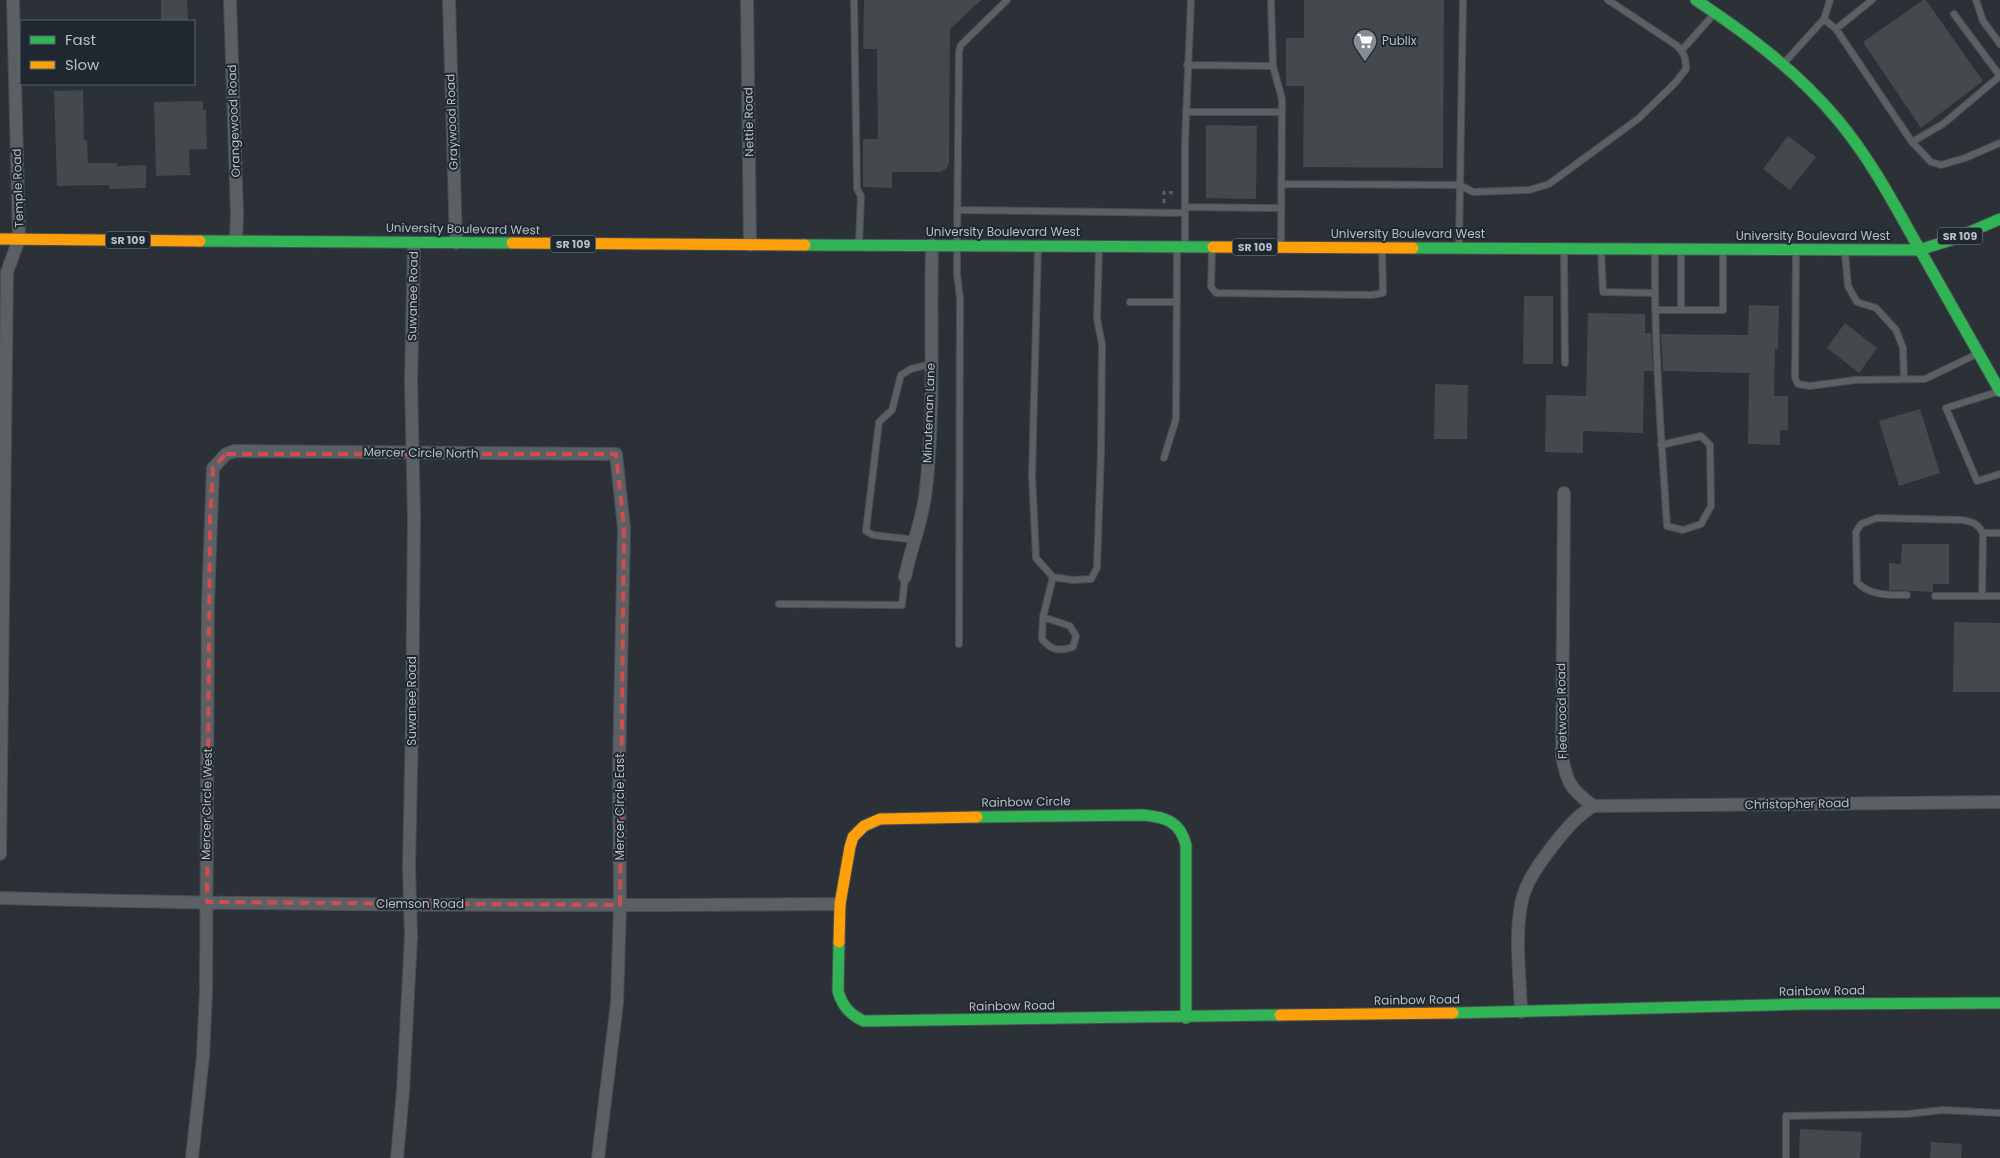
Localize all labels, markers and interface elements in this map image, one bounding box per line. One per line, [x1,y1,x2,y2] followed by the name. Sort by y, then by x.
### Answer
[20,20,195,85] legend
[1352,28,1378,62] supermarket icon: Publix
[65,29,96,50] text: Fast
[1382,32,1417,49] place label: Publix
[65,54,100,75] text: Slow
[223,64,244,178] street label: Orangewood Road
[441,74,462,170] street label: Graywood Road
[739,87,758,157] street label: Nettie Road
[8,148,27,228] street label: Temple Road
[386,219,540,238] street label: University Boulevard West
[926,223,1080,240] street label: University Boulevard West
[1331,225,1485,242] street label: University Boulevard West
[1736,227,1890,244] street label: University Boulevard West
[1938,228,1982,245] road number: SR 109
[106,232,150,248] road number: SR 109
[550,235,596,252] road number: SR 109
[1232,238,1278,256] road number: SR 109
[403,251,422,341] street label: Suwanee Road
[918,363,939,463] street label: Minuteman Lane
[363,443,479,462] street label: Mercer Circle North
[403,656,420,746] street label: Suwanee Road
[1552,663,1571,759] street label: Fleetwood Road
[197,748,216,860] street label: Mercer Circle West
[611,753,628,861] street label: Mercer Circle East
[981,792,1071,811] street label: Rainbow Circle
[1744,794,1850,813] street label: Christopher Road
[376,895,464,912] street label: Clemson Road
[1779,981,1865,1000] street label: Rainbow Road
[1374,990,1460,1009] street label: Rainbow Road
[969,996,1055,1015] street label: Rainbow Road

